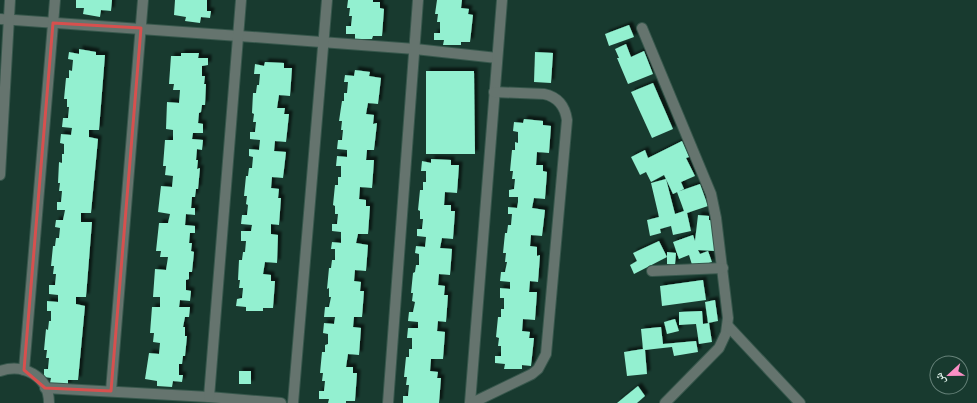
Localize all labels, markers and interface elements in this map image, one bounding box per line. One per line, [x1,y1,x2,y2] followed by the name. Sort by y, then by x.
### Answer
[929,355,969,395] north arrow
[931,370,949,387] text: ش

